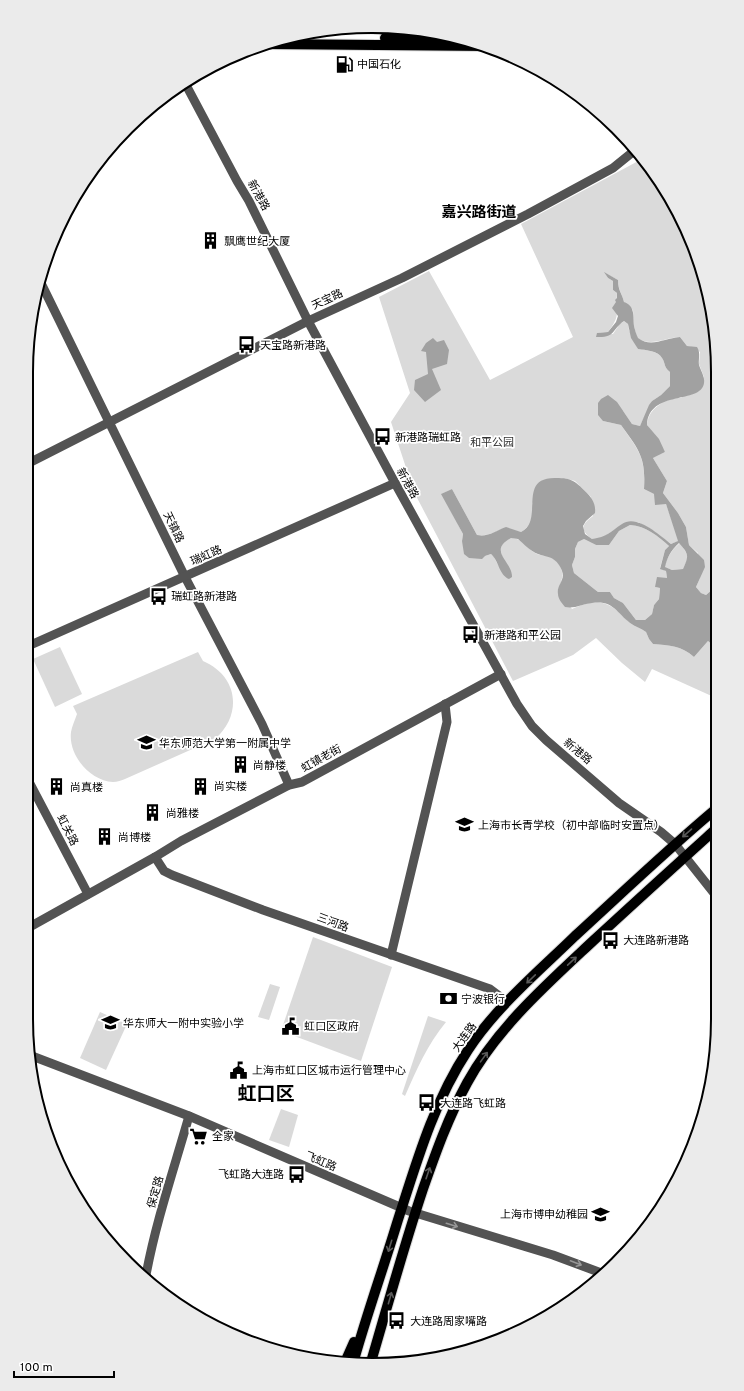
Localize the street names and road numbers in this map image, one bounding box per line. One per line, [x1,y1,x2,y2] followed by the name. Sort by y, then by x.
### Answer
[244,178,272,213] street label: 新港路
[310,287,345,313] street label: 天宝路
[393,466,421,501] street label: 新港路
[160,510,187,545] street label: 天镇路
[188,543,224,569] street label: 瑞虹路
[560,736,594,768] street label: 新港路
[299,742,344,776] street label: 虹镇老街
[53,813,81,848] street label: 虹关路
[315,911,351,935] street label: 三河路
[450,1020,480,1055] street label: 大连路
[303,1149,339,1175] street label: 飞虹路
[145,1174,167,1210] street label: 保定路

